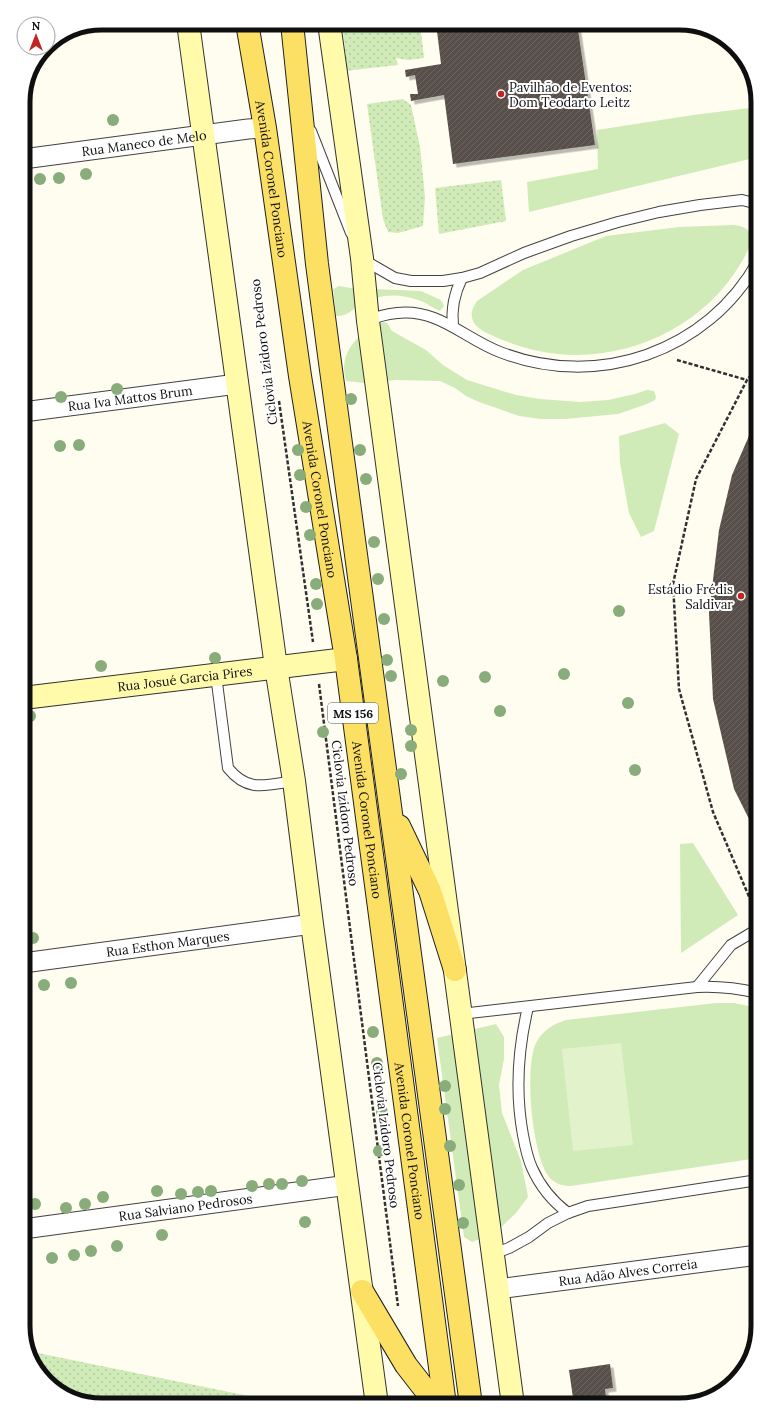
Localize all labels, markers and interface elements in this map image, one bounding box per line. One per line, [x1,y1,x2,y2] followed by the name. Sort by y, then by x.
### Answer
[16,16,56,56] north arrow
[32,19,41,33] text: N
[509,79,632,111] place label: Pavilhão de Eventos: Dom Teodarto Leitz
[496,89,506,99] marker: Pavilhão de Eventos: Dom Teodarto Leitz
[252,98,292,259] street label: Avenida Coronel Ponciano
[80,126,208,160] street label: Rua Maneco de Melo
[247,278,281,426] street label: Ciclovia Izidoro Pedroso
[67,381,194,415] street label: Rua Iva Mattos Brum
[299,419,341,580] street label: Avenida Coronel Ponciano
[648,581,733,613] place label: Estádio Frédis Saldivar
[736,591,746,601] marker: Estádio Frédis Saldivar
[116,662,253,695] street label: Rua Josué Garcia Pires
[328,703,378,723] road number: MS 156
[328,739,362,887] street label: Ciclovia Izidoro Pedroso
[348,739,386,900] street label: Avenida Coronel Ponciano
[105,927,231,960] street label: Rua Esthon Marques
[391,1060,429,1221] street label: Avenida Coronel Ponciano
[369,1061,403,1209] street label: Ciclovia Izidoro Pedroso
[118,1190,253,1224] street label: Rua Salviano Pedrosos
[558,1254,699,1289] street label: Rua Adão Alves Correia

